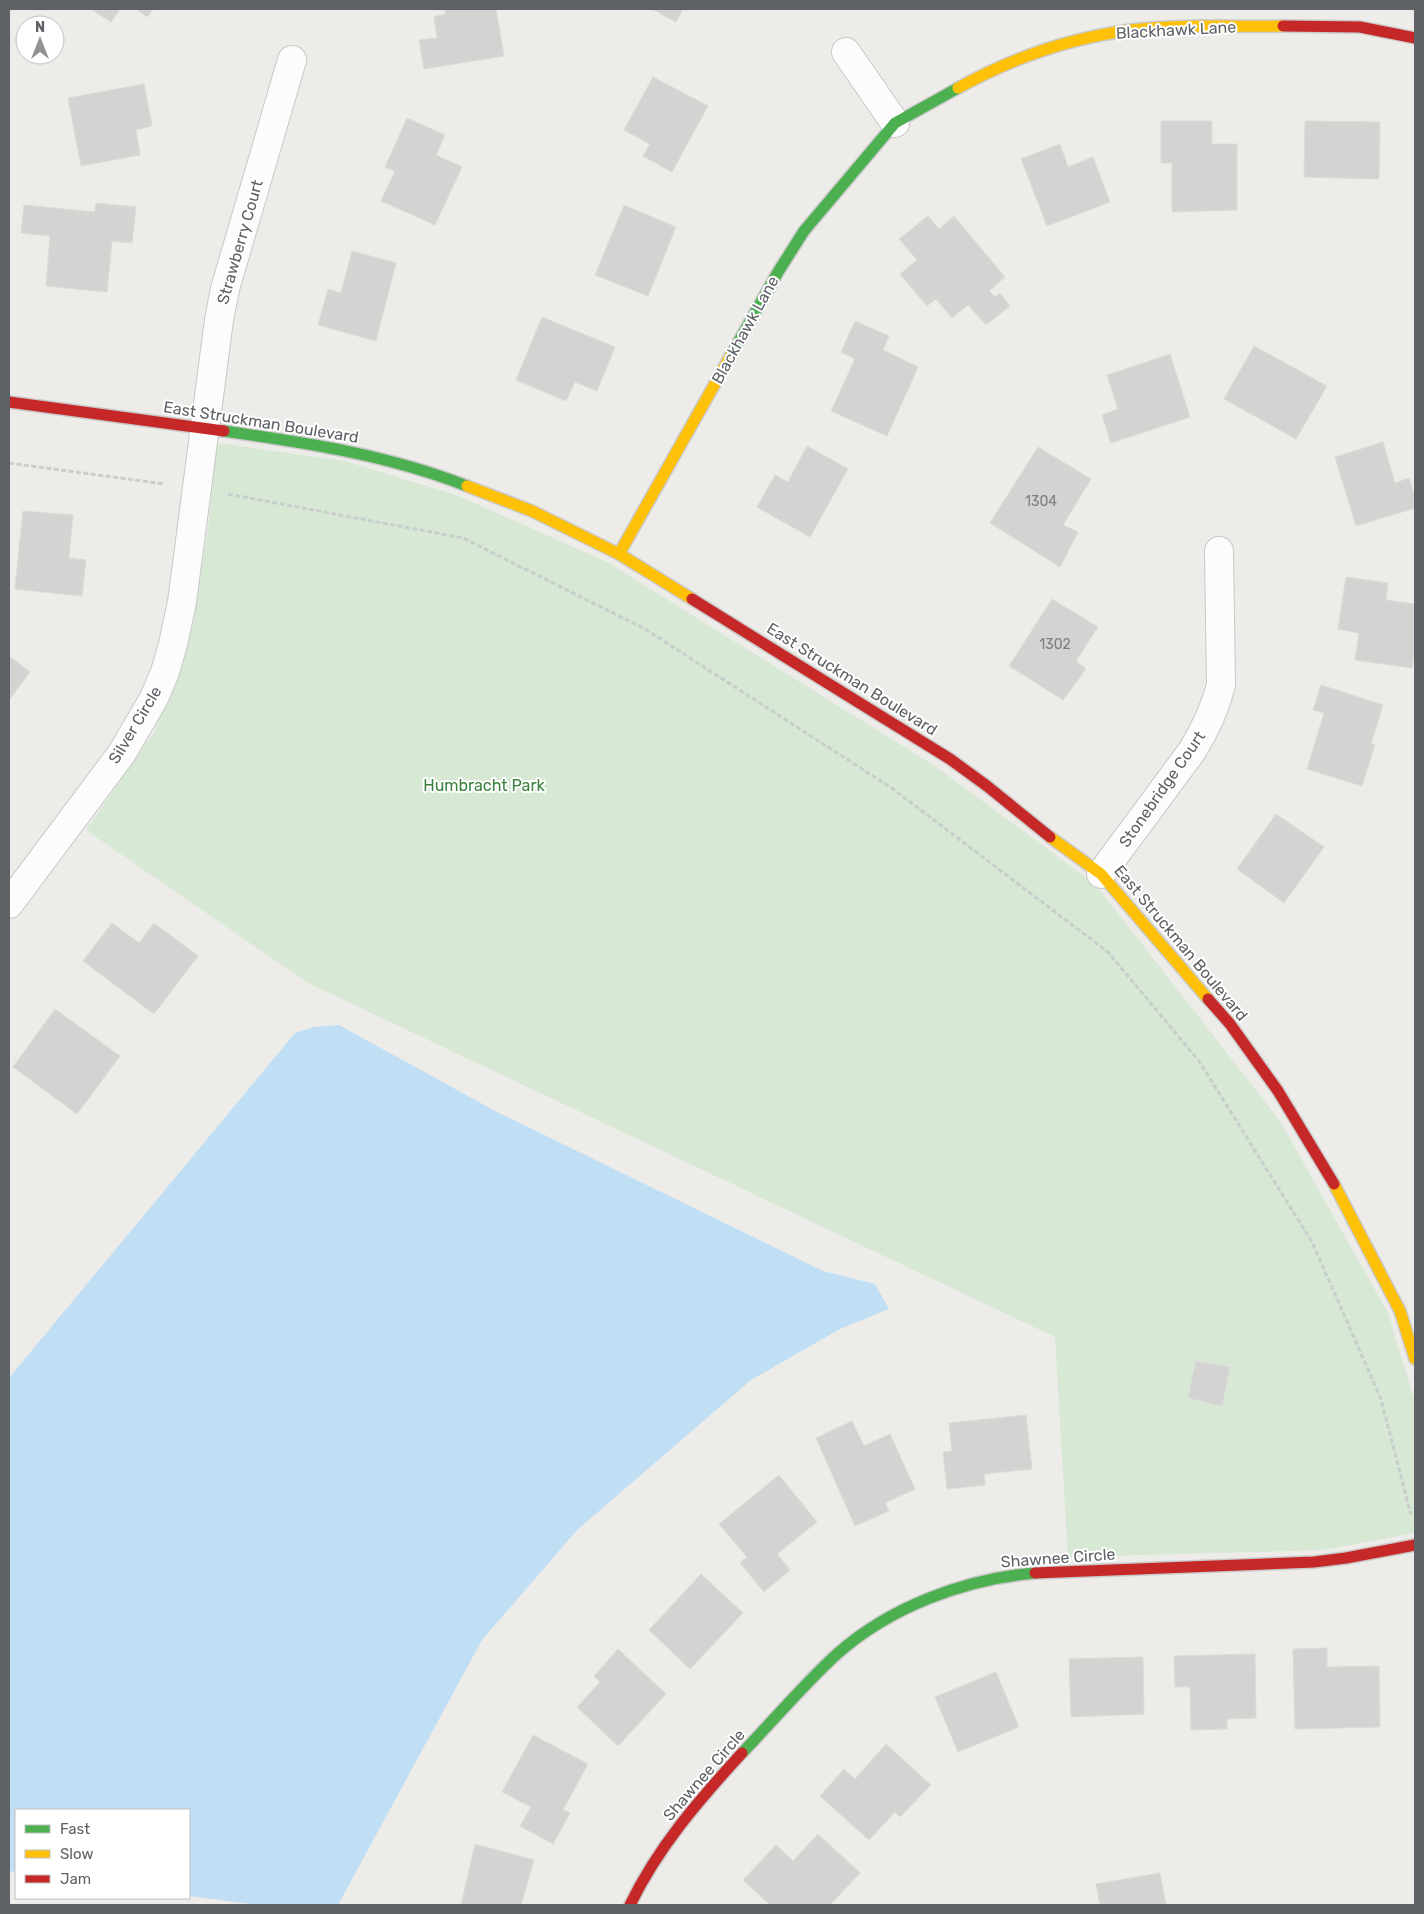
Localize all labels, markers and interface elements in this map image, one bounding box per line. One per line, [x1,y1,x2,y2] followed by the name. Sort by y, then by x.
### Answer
[15,15,65,65] north arrow
[1115,17,1237,43] street label: Blackhawk Lane
[35,19,45,36] text: N
[213,178,267,306] street label: Strawberry Court
[708,273,783,387] street label: Blackhawk Lane
[162,397,360,447] street label: East Struckman Boulevard
[1025,493,1057,510] house number: 1304
[763,619,941,739] street label: East Struckman Boulevard
[1039,636,1071,653] house number: 1302
[104,683,166,767] street label: Silver Circle
[1115,727,1209,851] street label: Stonebridge Court
[423,776,545,795] park label: Humbracht Park
[1110,861,1252,1025] street label: East Struckman Boulevard
[1000,1545,1116,1571] street label: Shawnee Circle
[659,1725,749,1825] street label: Shawnee Circle
[15,1809,190,1899] legend
[60,1820,90,1838] text: Fast
[60,1845,93,1863] text: Slow
[60,1870,91,1888] text: Jam

